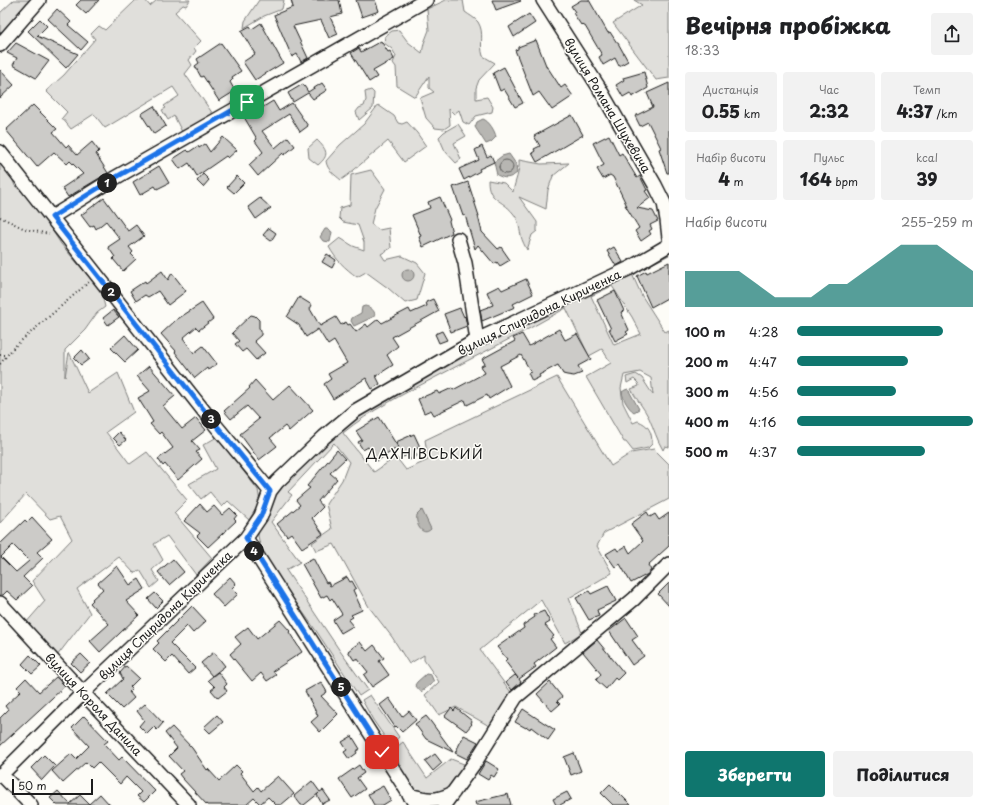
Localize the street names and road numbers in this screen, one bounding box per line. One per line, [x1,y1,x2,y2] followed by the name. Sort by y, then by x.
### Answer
[560,34,656,176] street label: вулиця Романа Шухевича
[454,264,624,359] street label: вулиця Спиридона Кириченка
[94,546,236,684] street label: вулиця Спиридона Кириченка
[41,649,147,760] street label: вулиця Короля Данила

